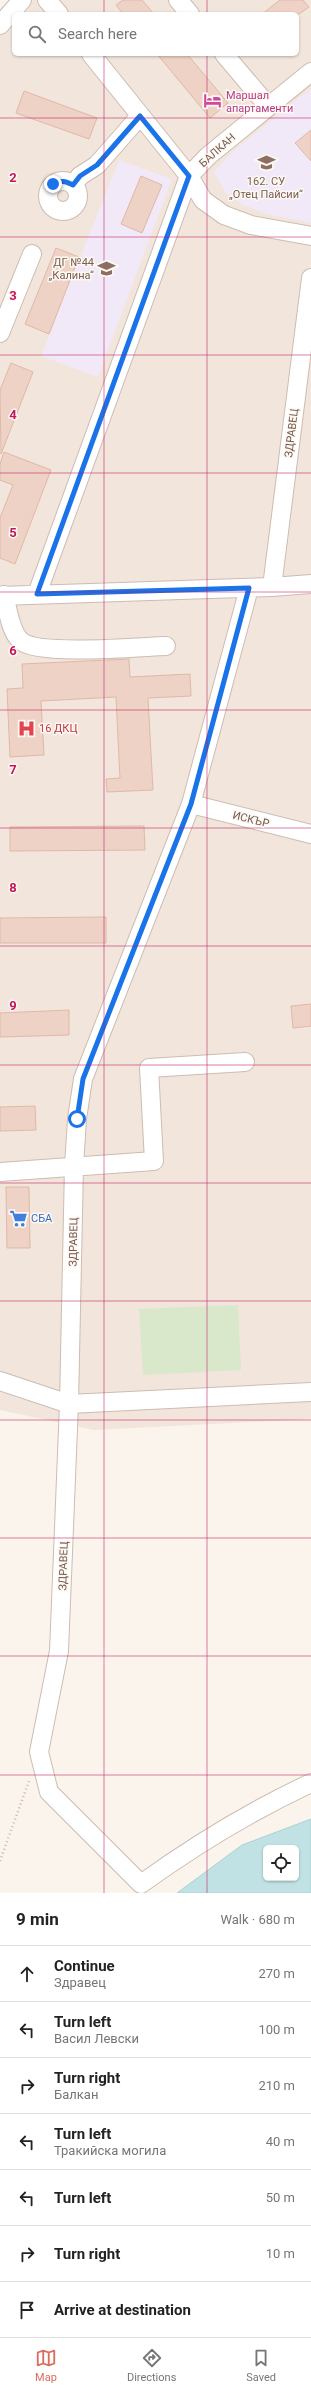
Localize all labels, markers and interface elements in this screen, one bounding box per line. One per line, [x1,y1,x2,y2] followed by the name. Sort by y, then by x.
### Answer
[12,12,299,56] search box
[26,23,48,45] icon: search
[58,25,137,43] text: Search here
[226,89,293,115] place label: Маршал апартаменти
[203,91,223,111] hotel icon: Маршал апартаменти
[197,131,238,170] street label: БАЛКАН
[256,153,276,173] school or university icon: 162. СУ „Отец Пайсии“
[9,170,17,185] text: 2
[44,175,62,193] route end
[229,175,303,201] place label: 162. СУ „Отец Пайсии“
[49,256,94,282] place label: ДГ №44 „Калина“
[97,258,117,278] school or university icon: ДГ №44 „Калина“
[9,288,17,303] text: 3
[9,407,17,422] text: 4
[282,408,301,458] street label: ЗДРАВЕЦ
[9,525,17,540] text: 5
[9,643,17,658] text: 6
[16,718,36,738] hospital icon: 16 ДКЦ
[39,722,77,735] place label: 16 ДКЦ
[9,762,17,777] text: 7
[231,809,271,830] street label: ИСКЪР
[9,880,17,895] text: 8
[9,998,17,1013] text: 9
[68,1110,86,1128] route start
[8,1208,28,1228] supermarket icon: СБА
[31,1212,53,1225] place label: СБА
[67,1217,80,1267] street label: ЗДРАВЕЦ
[56,1541,71,1591] street label: ЗДРАВЕЦ
[263,1845,299,1881] map controls
[263,1845,299,1881] button: locate
[16,1909,59,1929] text: 9 min
[220,1912,295,1927] text: Walk · 680 m
[54,1957,115,1975] text: Continue
[16,1963,38,1985] icon: ahead
[258,1966,295,1981] text: 270 m
[54,1975,106,1990] text: Здравец
[54,2013,111,2031] text: Turn left
[16,2019,38,2041] icon: left
[258,2022,295,2037] text: 100 m
[54,2031,139,2046] text: Васил Левски
[54,2069,120,2087] text: Turn right
[16,2075,38,2097] icon: right
[258,2078,295,2093] text: 210 m
[54,2087,98,2102] text: Балкан
[54,2125,111,2143] text: Turn left
[16,2131,38,2153] icon: left
[266,2134,295,2149] text: 40 m
[54,2143,166,2158] text: Тракийска могила
[16,2187,38,2209] icon: left
[54,2189,111,2207] text: Turn left
[266,2190,295,2205] text: 50 m
[16,2243,38,2265] icon: right
[54,2245,120,2263] text: Turn right
[266,2246,295,2261] text: 10 m
[16,2299,38,2321] icon: arrive
[54,2301,191,2319] text: Arrive at destination
[35,2347,57,2384] tab: Map
[127,2347,176,2384] tab: Directions
[246,2347,276,2384] tab: Saved

